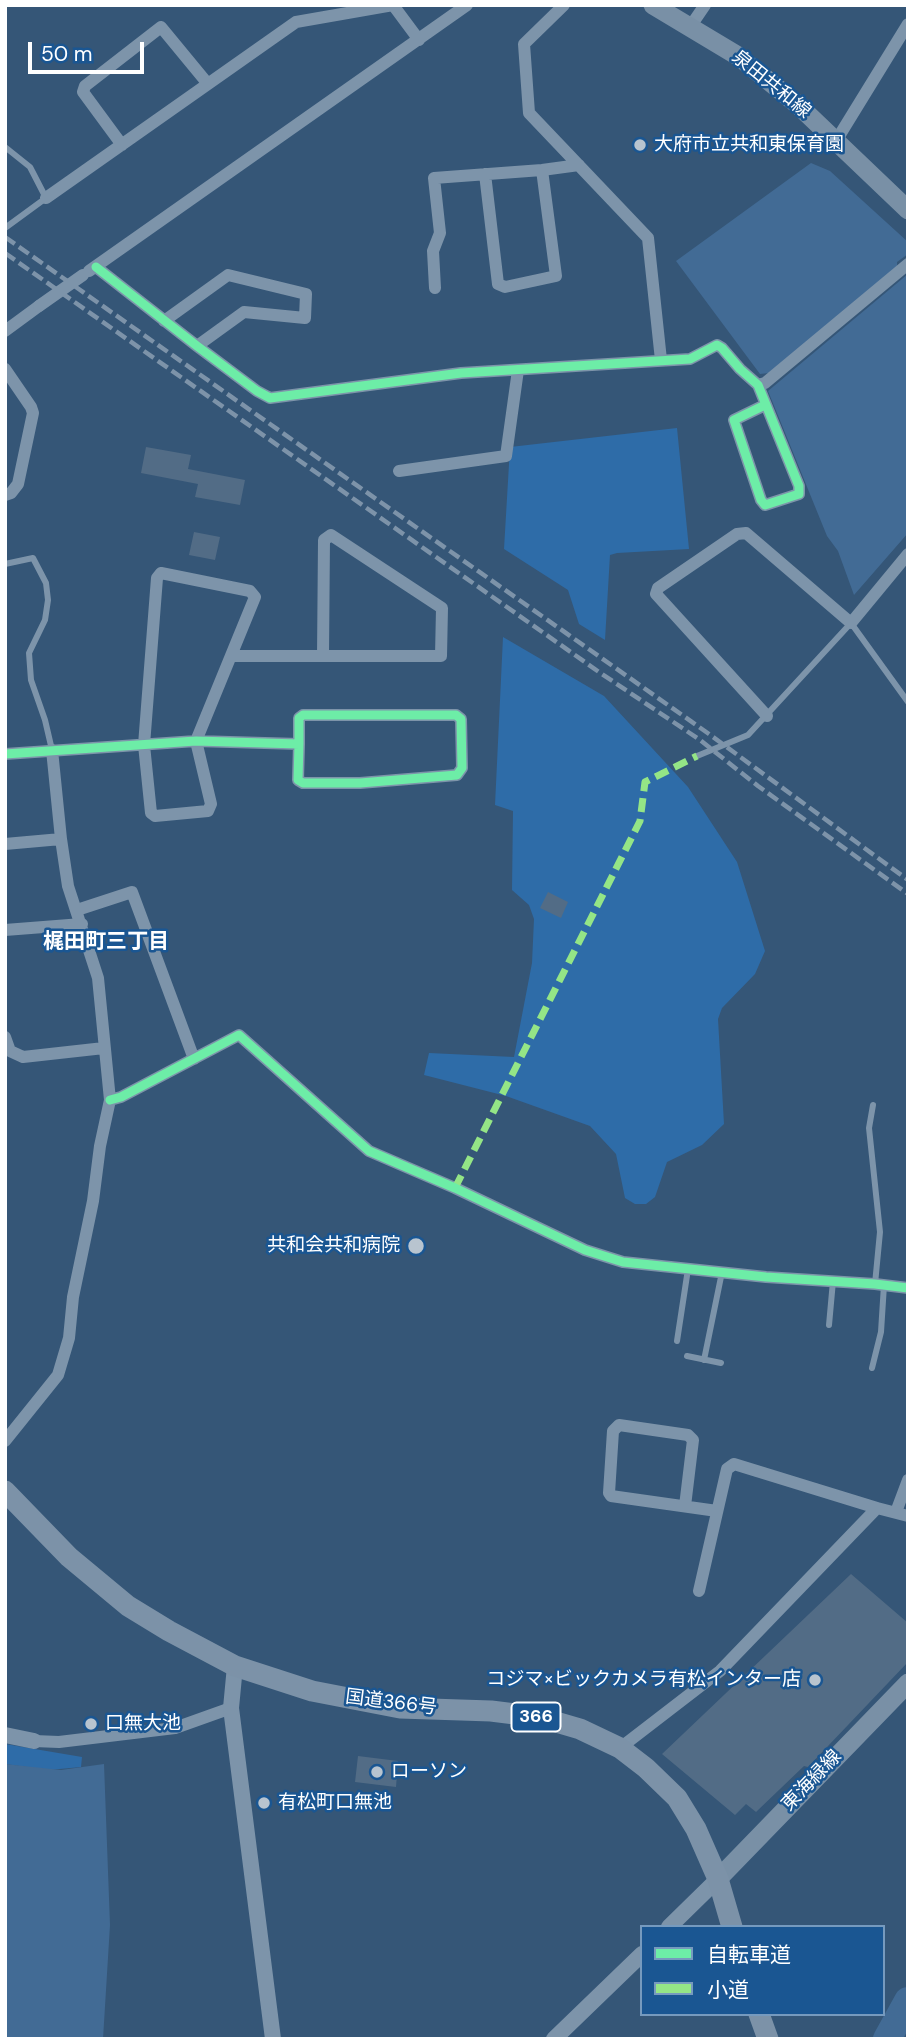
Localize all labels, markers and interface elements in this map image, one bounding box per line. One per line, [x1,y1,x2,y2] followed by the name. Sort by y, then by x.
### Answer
[32,28,147,72] scale bar
[41,40,92,68] text: 50 m
[727,46,815,124] street label: 泉田共和線
[654,134,844,156] place label: 大府市立共和東保育園
[632,137,648,153] marker: 大府市立共和東保育園
[43,929,169,955] district label: 梶田町三丁目
[267,1235,400,1257] place label: 共和会共和病院
[406,1236,426,1256] marker: 共和会共和病院
[487,1669,801,1691] place label: コジマ×ビックカメラ有松インター店
[807,1672,823,1688] marker: コジマ×ビックカメラ有松インター店
[344,1686,438,1720] street label: 国道366号
[512,1702,560,1732] road number: 366
[105,1713,181,1735] place label: 口無大池
[83,1716,99,1732] marker: 口無大池
[777,1746,847,1816] street label: 東海緑線
[391,1761,467,1783] place label: ローソン
[369,1764,385,1780] marker: ローソン
[278,1792,392,1814] place label: 有松町口無池
[256,1795,272,1811] marker: 有松町口無池
[640,1925,885,2016] legend
[707,1941,791,1969] text: 自転車道
[707,1976,749,2004] text: 小道

